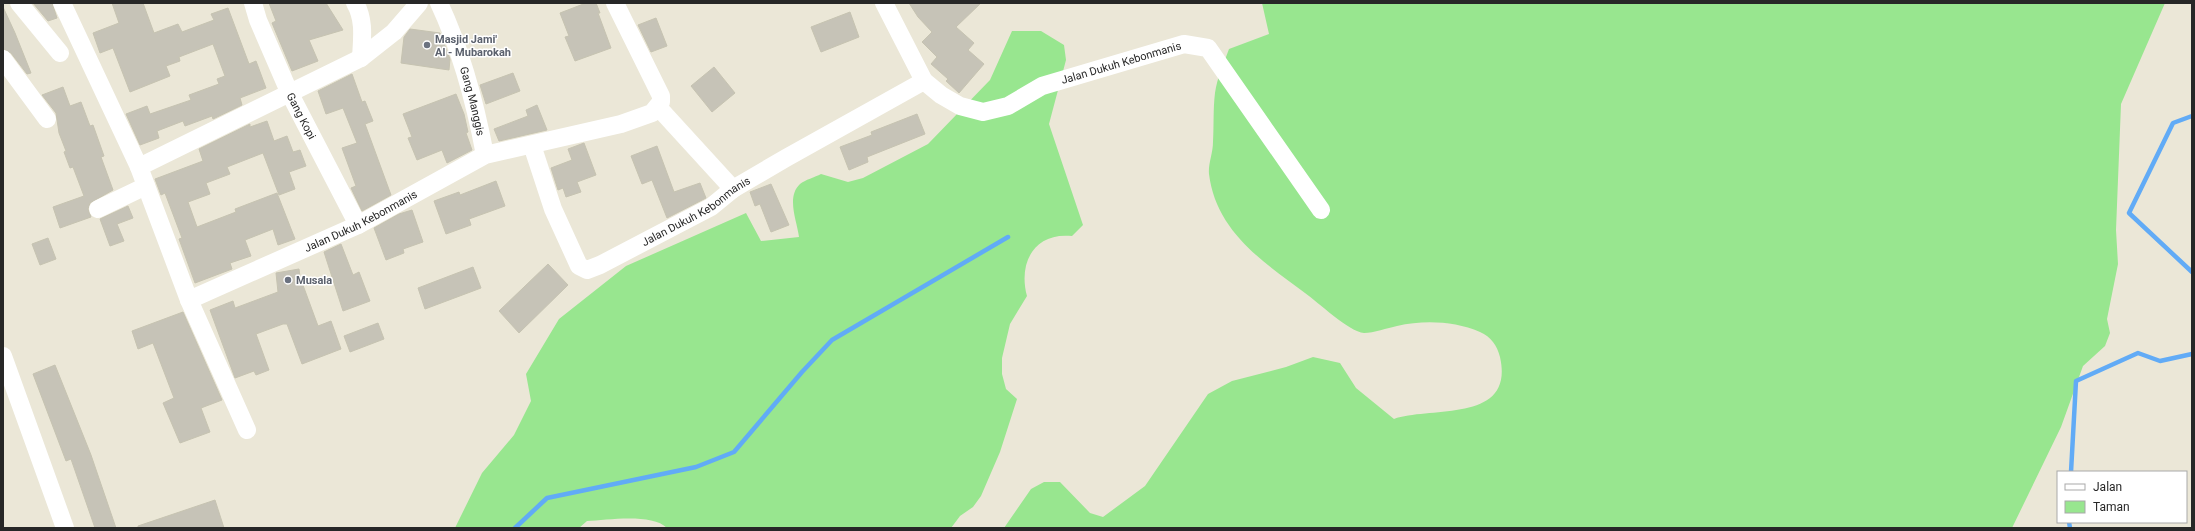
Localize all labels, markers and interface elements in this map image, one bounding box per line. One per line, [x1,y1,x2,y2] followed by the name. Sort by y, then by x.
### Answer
[435,33,511,59] place label: Masjid Jami' Al - Mubarokah
[1060,39,1183,87] street label: Jalan Dukuh Kebonmanis
[422,40,432,50] marker: Masjid Jami' Al - Mubarokah
[457,65,487,137] street label: Gang Manggis
[284,91,318,141] street label: Gang Kopi
[640,174,753,249] street label: Jalan Dukuh Kebonmanis
[302,188,420,255] street label: Jalan Dukuh Kebonmanis
[296,274,332,287] place label: Musala
[283,275,293,285] marker: Musala
[2057,471,2187,523] legend
[2093,480,2122,494] text: Jalan
[2093,500,2130,514] text: Taman

